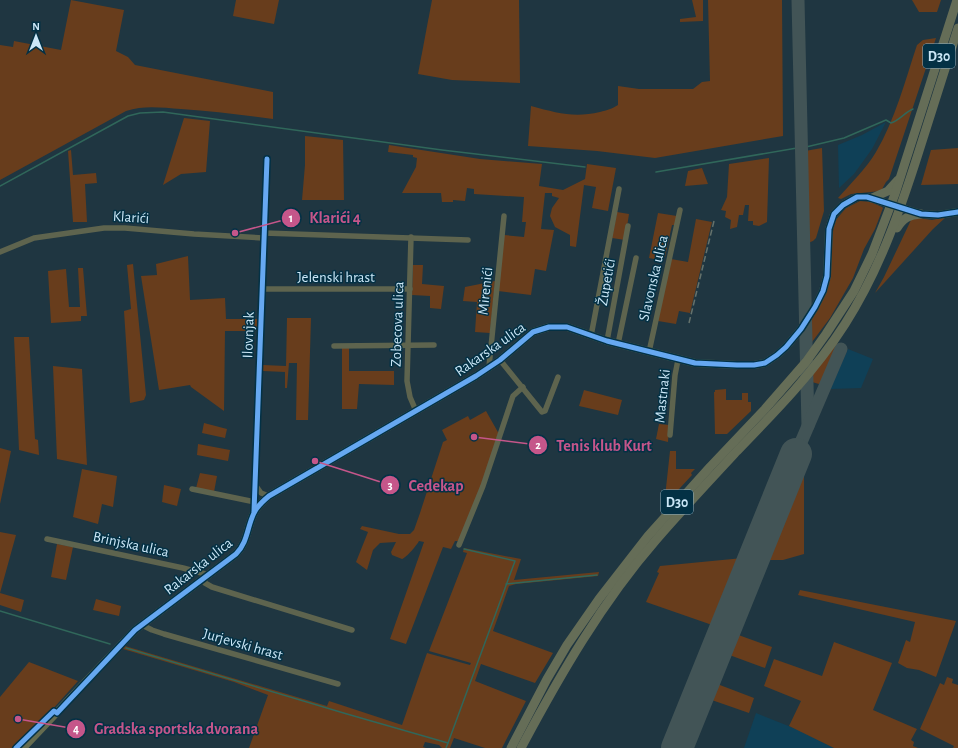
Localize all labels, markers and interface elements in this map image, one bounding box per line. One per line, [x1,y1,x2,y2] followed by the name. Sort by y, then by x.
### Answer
[16,16,56,56] north arrow
[32,21,40,32] text: N
[923,44,955,68] road number: D30
[281,204,369,232] callout: Klarići 4
[112,209,150,226] street label: Klarići
[309,210,361,226] text: Klarići 4
[289,212,293,224] text: 1
[636,234,671,322] street label: Slavonska ulica
[594,257,618,307] street label: Župetići
[476,266,495,316] street label: Mirenići
[297,270,375,285] street label: Jelenski hrast
[389,281,406,367] street label: Zobecova ulica
[240,311,257,359] street label: Ilovnjak
[452,320,528,379] street label: Rakarska ulica
[652,368,673,424] street label: Mastnaki
[528,431,659,459] callout: Tenis klub Kurt
[556,438,652,454] text: Tenis klub Kurt
[535,439,541,451] text: 2
[380,471,472,499] callout: Cedekap
[408,478,464,494] text: Cedekap
[387,479,393,491] text: 3
[661,490,693,514] road number: D30
[92,529,170,560] street label: Brinjska ulica
[161,535,235,598] street label: Rakarska ulica
[201,626,285,663] street label: Jurjevski hrast
[66,715,266,743] callout: Gradska sportska dvorana
[94,721,258,737] text: Gradska sportska dvorana
[73,723,79,735] text: 4

